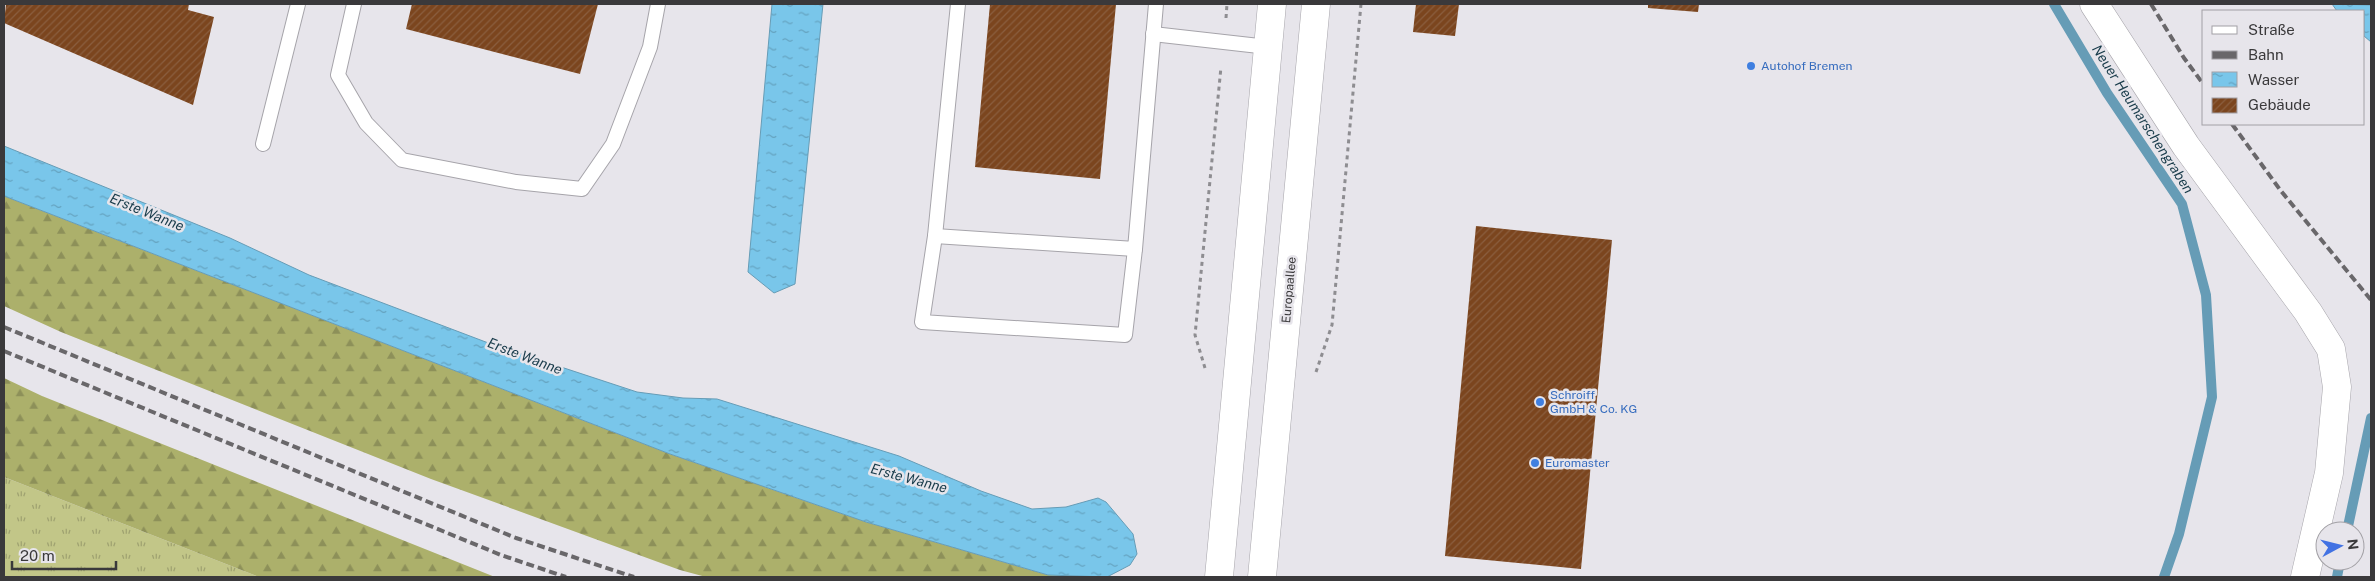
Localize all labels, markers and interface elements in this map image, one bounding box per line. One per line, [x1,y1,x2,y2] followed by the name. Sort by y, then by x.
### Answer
[2202,10,2365,125] legend
[2248,21,2295,38] text: Straße
[2089,42,2197,196] water label: Neuer Heumarschengraben
[2248,46,2284,63] text: Bahn
[1761,59,1852,73] place label: Autohof Bremen
[1745,60,1757,72] marker: Autohof Bremen
[2248,71,2300,88] text: Wasser
[2248,96,2311,113] text: Gebäude
[108,190,187,234] water label: Erste Wanne
[1279,256,1299,324] street label: Europaallee
[485,334,565,378] water label: Erste Wanne
[1550,388,1637,416] place label: Schroiff GmbH & Co. KG
[1534,396,1546,408] marker: Schroiff GmbH & Co. KG
[1545,456,1610,470] place label: Euromaster
[1529,457,1541,469] marker: Euromaster
[869,460,949,496] water label: Erste Wanne
[2315,521,2365,571] north arrow
[12,538,116,570] scale bar
[2344,538,2362,551] text: N
[20,547,55,564] text: 20 m

